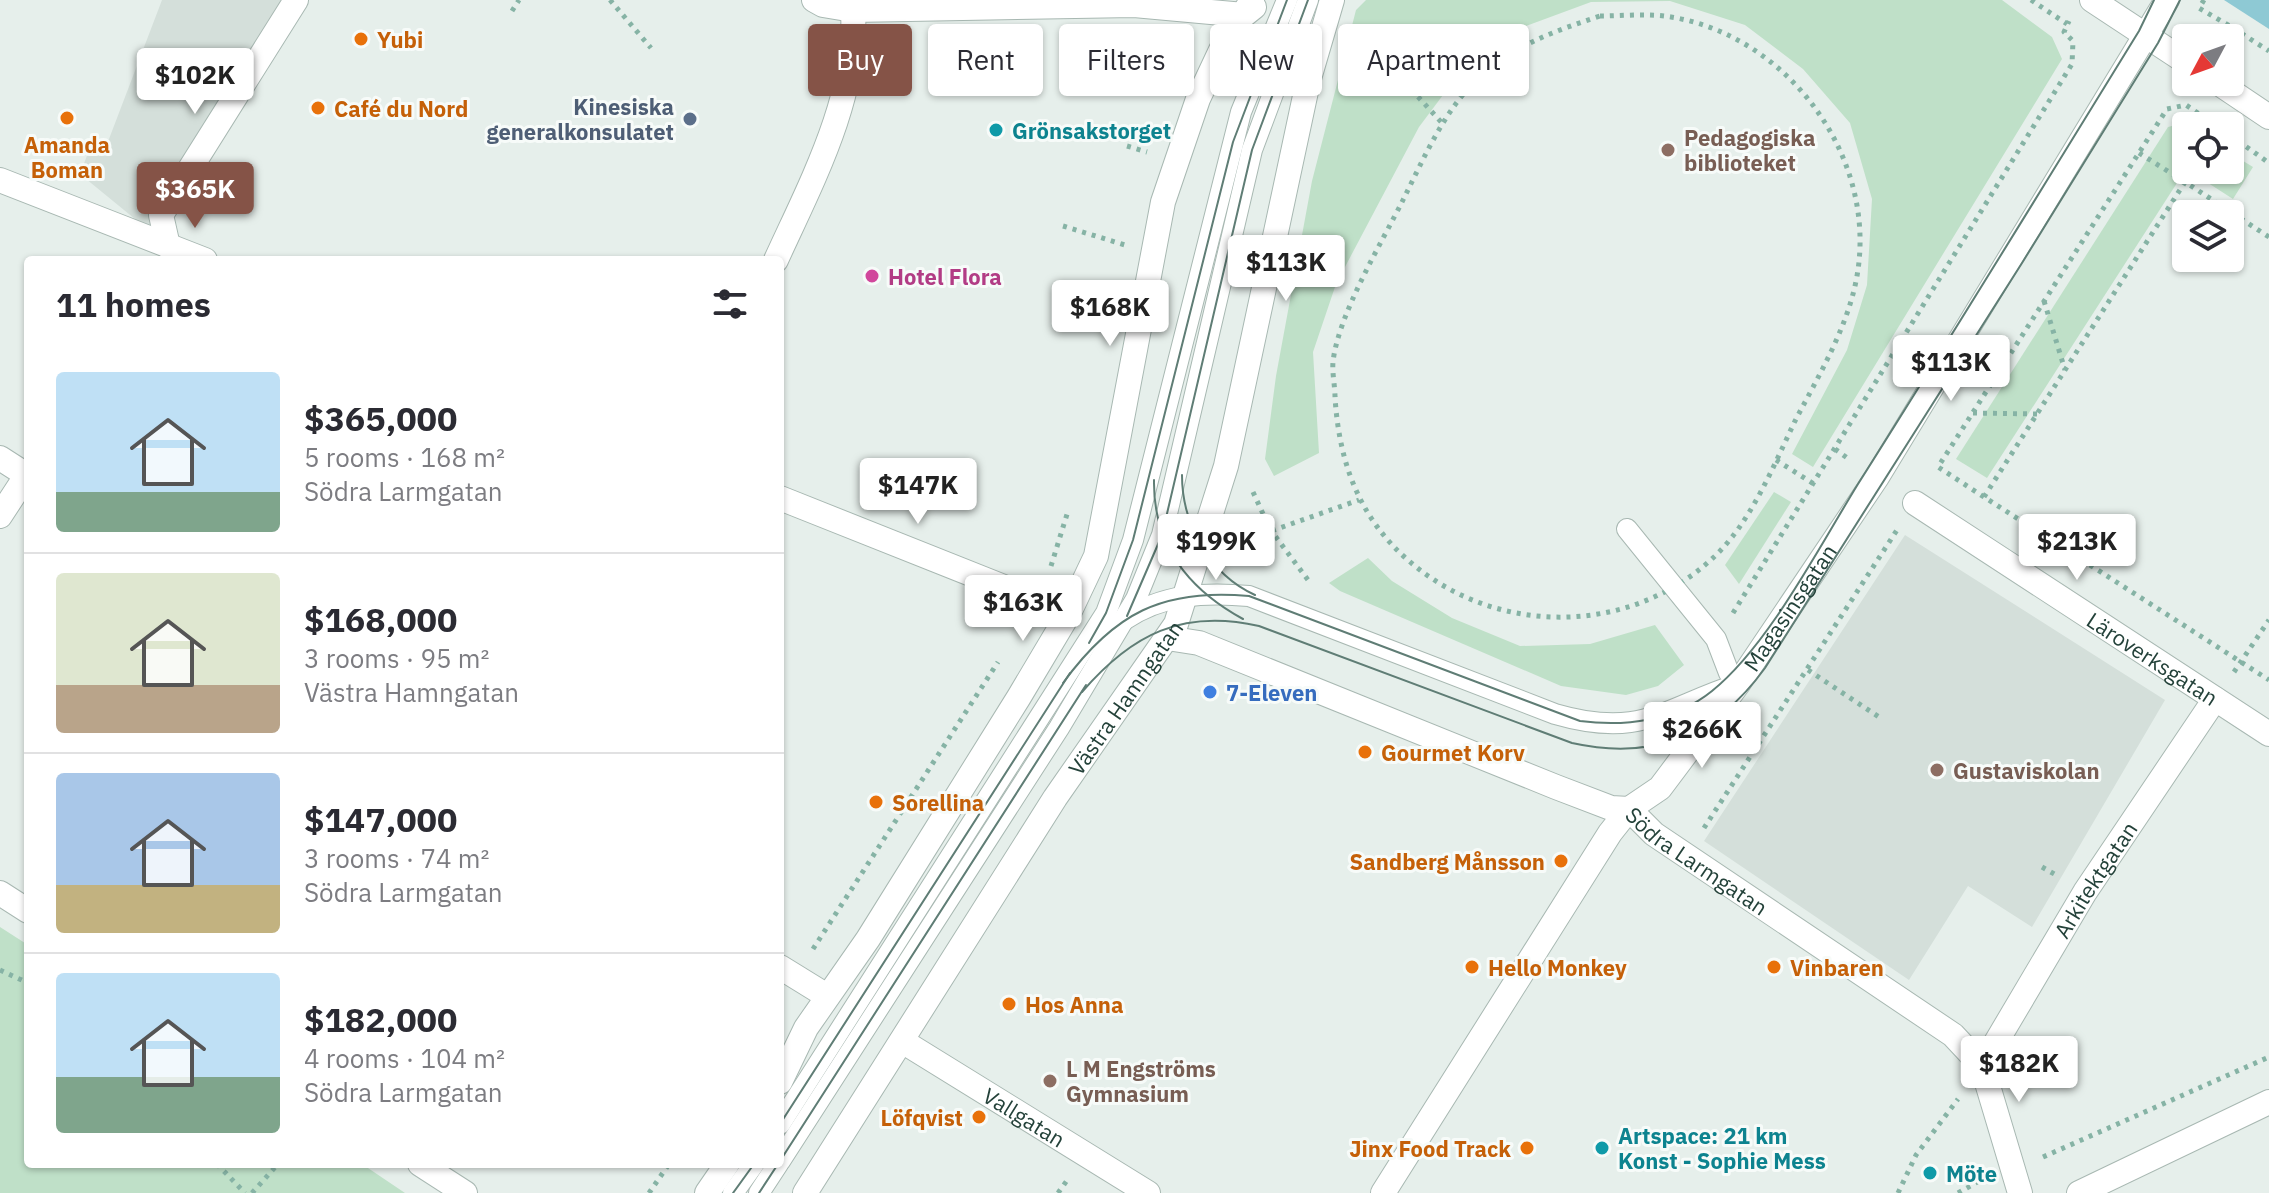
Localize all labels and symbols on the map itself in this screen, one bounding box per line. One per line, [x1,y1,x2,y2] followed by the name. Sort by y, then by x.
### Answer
[2172,24,2244,96] north arrow
[377,25,423,54] place label: Yubi
[352,30,370,48] marker: Yubi
[139,48,251,116] pin: $102K
[486,92,674,146] place label: Kinesiska generalkonsulatet
[334,94,468,123] place label: Café du Nord
[309,99,327,117] marker: Café du Nord
[58,109,76,127] marker: Amanda Boman
[681,110,699,128] marker: Kinesiska generalkonsulatet
[1012,116,1171,145] place label: Grönsakstorget
[987,121,1005,139] marker: Grönsakstorget
[1684,123,1815,177] place label: Pedagogiska biblioteket
[24,130,110,184] place label: Amanda Boman
[1659,141,1677,159] marker: Pedagogiska biblioteket
[139,162,251,230] pin: $365K
[1230,235,1342,303] pin: $113K
[888,262,1002,291] place label: Hotel Flora
[863,267,881,285] marker: Hotel Flora
[1054,280,1166,348] pin: $168K
[1895,335,2007,403] pin: $113K
[862,458,974,526] pin: $147K
[1160,514,1272,582] pin: $199K
[2021,514,2133,582] pin: $213K
[1736,538,1843,677] street label: Magasinsgatan
[967,575,1079,643] pin: $163K
[2082,605,2224,712] street label: Läroverksgatan
[1061,614,1189,780] street label: Västra Hamngatan
[1226,678,1317,707] place label: 7-Eleven
[1201,683,1219,701] marker: 7-Eleven
[1646,702,1758,770] pin: $266K
[1381,738,1525,767] place label: Gourmet Korv
[1356,743,1374,761] marker: Gourmet Korv
[1953,756,2100,785] place label: Gustaviskolan
[1928,761,1946,779] marker: Gustaviskolan
[892,788,984,817] place label: Sorellina
[867,793,885,811] marker: Sorellina
[1620,800,1774,921] street label: Södra Larmgatan
[2047,816,2143,943] street label: Arkitektgatan
[1349,847,1545,876] place label: Sandberg Månsson
[1552,852,1570,870] marker: Sandberg Månsson
[1488,953,1627,982] place label: Hello Monkey
[1790,953,1884,982] place label: Vinbaren
[1463,958,1481,976] marker: Hello Monkey
[1765,958,1783,976] marker: Vinbaren
[1025,990,1123,1019] place label: Hos Anna
[1000,995,1018,1013] marker: Hos Anna
[1963,1036,2075,1104] pin: $182K
[1066,1054,1216,1108] place label: L M Engströms Gymnasium
[1041,1072,1059,1090] marker: L M Engströms Gymnasium
[978,1080,1071,1153] street label: Vallgatan
[881,1103,963,1132] place label: Löfqvist
[970,1108,988,1126] marker: Löfqvist
[1618,1121,1826,1175] place label: Artspace: 21 km Konst - Sophie Mess
[1349,1134,1511,1163] place label: Jinx Food Track
[1518,1139,1536,1157] marker: Jinx Food Track
[1593,1139,1611,1157] marker: Artspace: 21 km Konst - Sophie Mess
[1946,1159,1997,1188] place label: Möte
[1921,1164,1939,1182] marker: Möte

